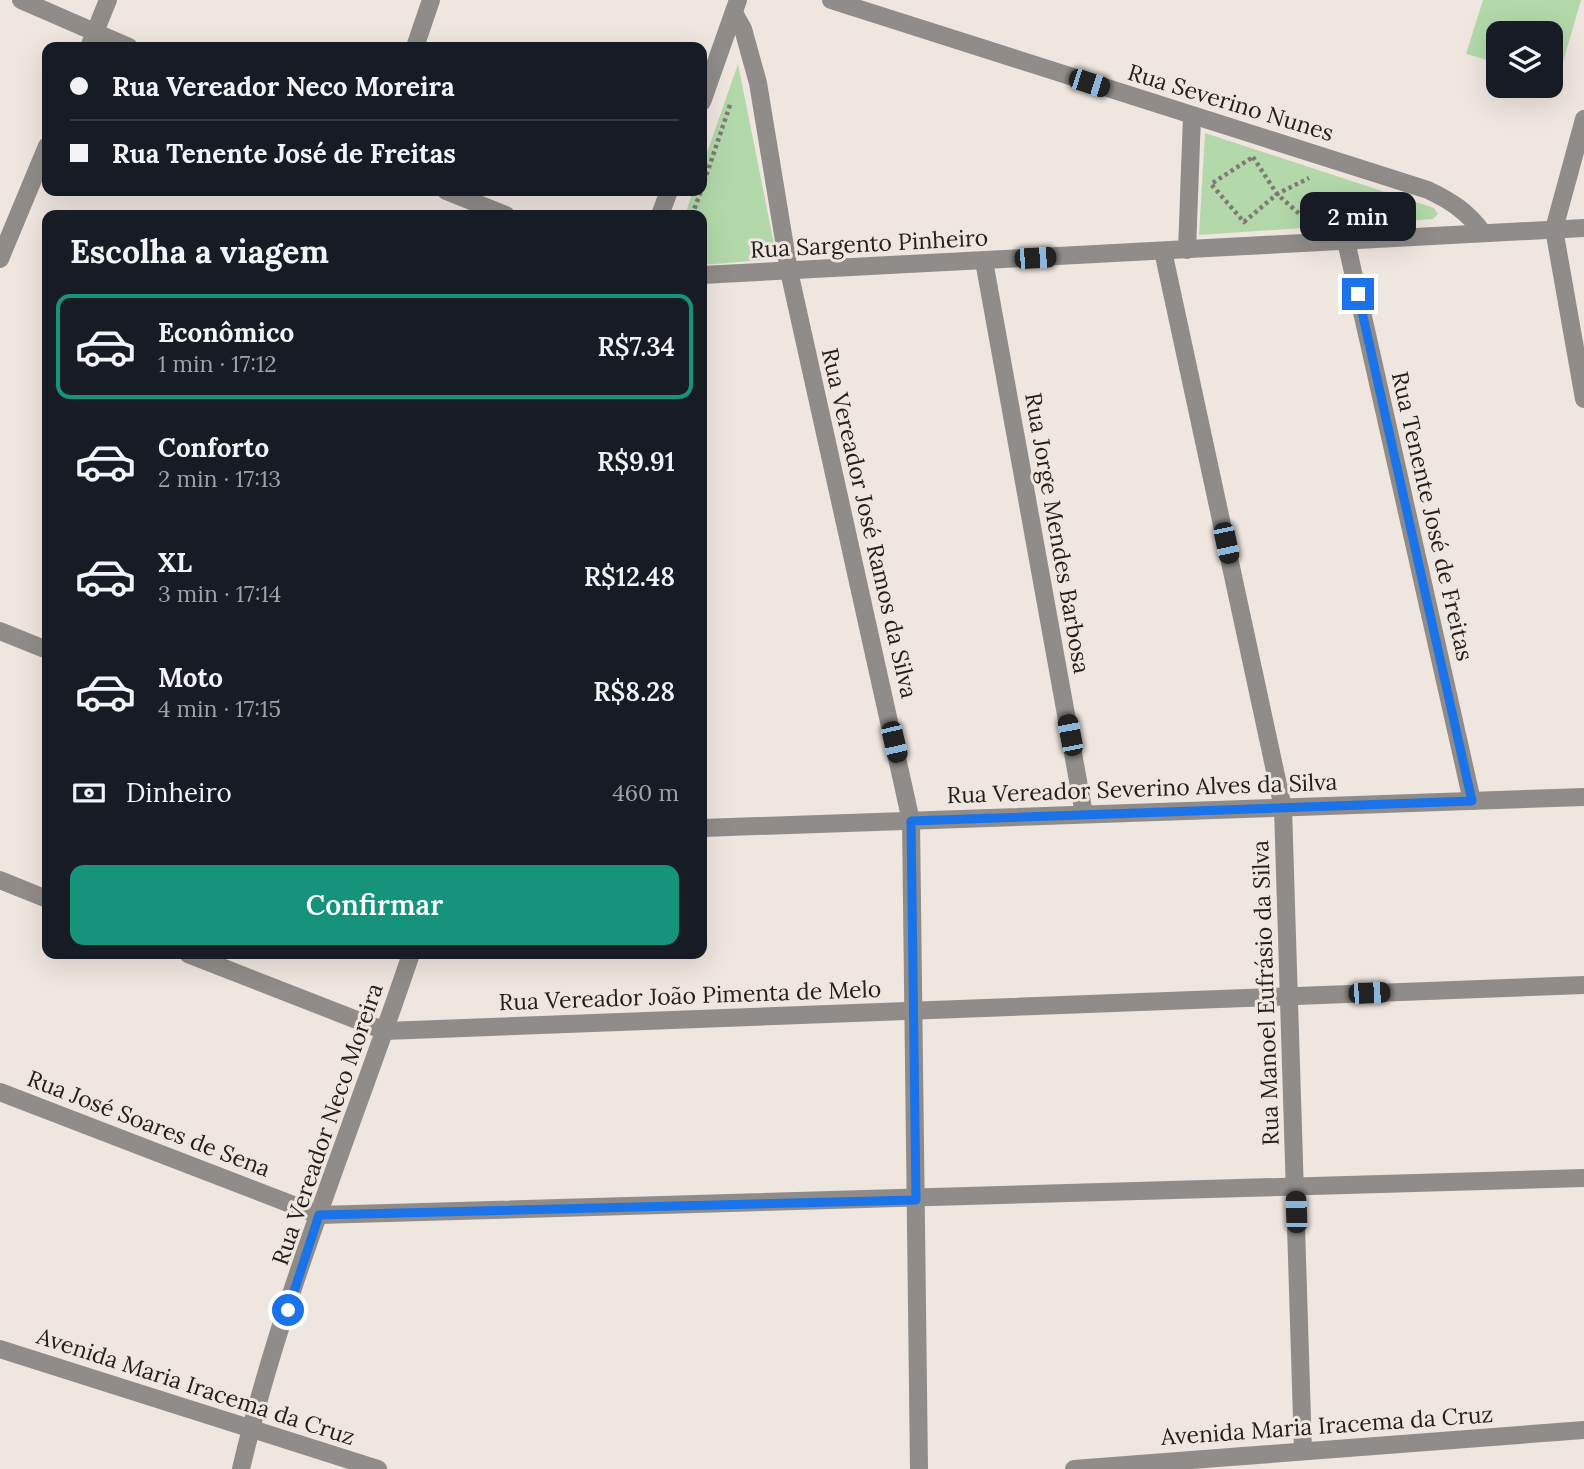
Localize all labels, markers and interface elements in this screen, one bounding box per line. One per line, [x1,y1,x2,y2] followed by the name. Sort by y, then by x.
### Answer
[1486,21,1563,98] map controls
[1486,21,1563,98] button: layers
[1125,57,1337,147] street label: Rua Severino Nunes
[1066,67,1113,99] car
[112,70,455,103] text: Rua Vereador Neco Moreira
[112,137,456,170] text: Rua Tenente José de Freitas
[1300,192,1416,242] callout: 2 min
[1328,202,1388,231] text: 2 min
[749,222,989,264] street label: Rua Sargento Pinheiro
[70,231,329,272] text: Escolha a viagem
[1014,246,1057,270] car
[1342,278,1374,310] route end
[74,315,137,378] icon: car
[158,316,294,349] text: Econômico
[597,330,675,363] text: R$7.34
[816,345,924,701] street label: Rua Vereador José Ramos da Silva
[158,349,277,378] text: 1 min · 17:12
[1386,369,1480,663] street label: Rua Tenente José de Freitas
[1019,390,1097,676] street label: Rua Jorge Mendes Barbosa
[74,430,137,493] icon: car
[158,431,269,464] text: Conforto
[597,445,675,478] text: R$9.91
[158,464,281,493] text: 2 min · 17:13
[1212,520,1241,566] car
[74,545,137,608] icon: car
[158,546,192,579] text: XL
[584,560,675,593] text: R$12.48
[158,579,281,608] text: 3 min · 17:14
[74,660,137,723] icon: car
[158,661,223,694] text: Moto
[593,675,675,708] text: R$8.28
[158,694,281,723] text: 4 min · 17:15
[1056,712,1085,758] car
[880,719,909,765] car
[946,767,1338,809] street label: Rua Vereador Severino Alves da Silva
[70,774,108,812] icon: cash
[126,776,232,809] text: Dinheiro
[612,778,679,807] text: 460 m
[1245,840,1285,1146] street label: Rua Manoel Eufrásio da Silva
[70,865,679,945] button: Confirmar
[498,974,882,1016] street label: Rua Vereador João Pimenta de Melo
[265,979,389,1269] street label: Rua Vereador Neco Moreira
[1348,982,1391,1004] car
[23,1063,275,1183] street label: Rua José Soares de Sena
[1285,1191,1308,1233] car
[272,1294,304,1326] route start
[32,1320,359,1451] street label: Avenida Maria Iracema da Cruz
[1159,1399,1494,1451] street label: Avenida Maria Iracema da Cruz

